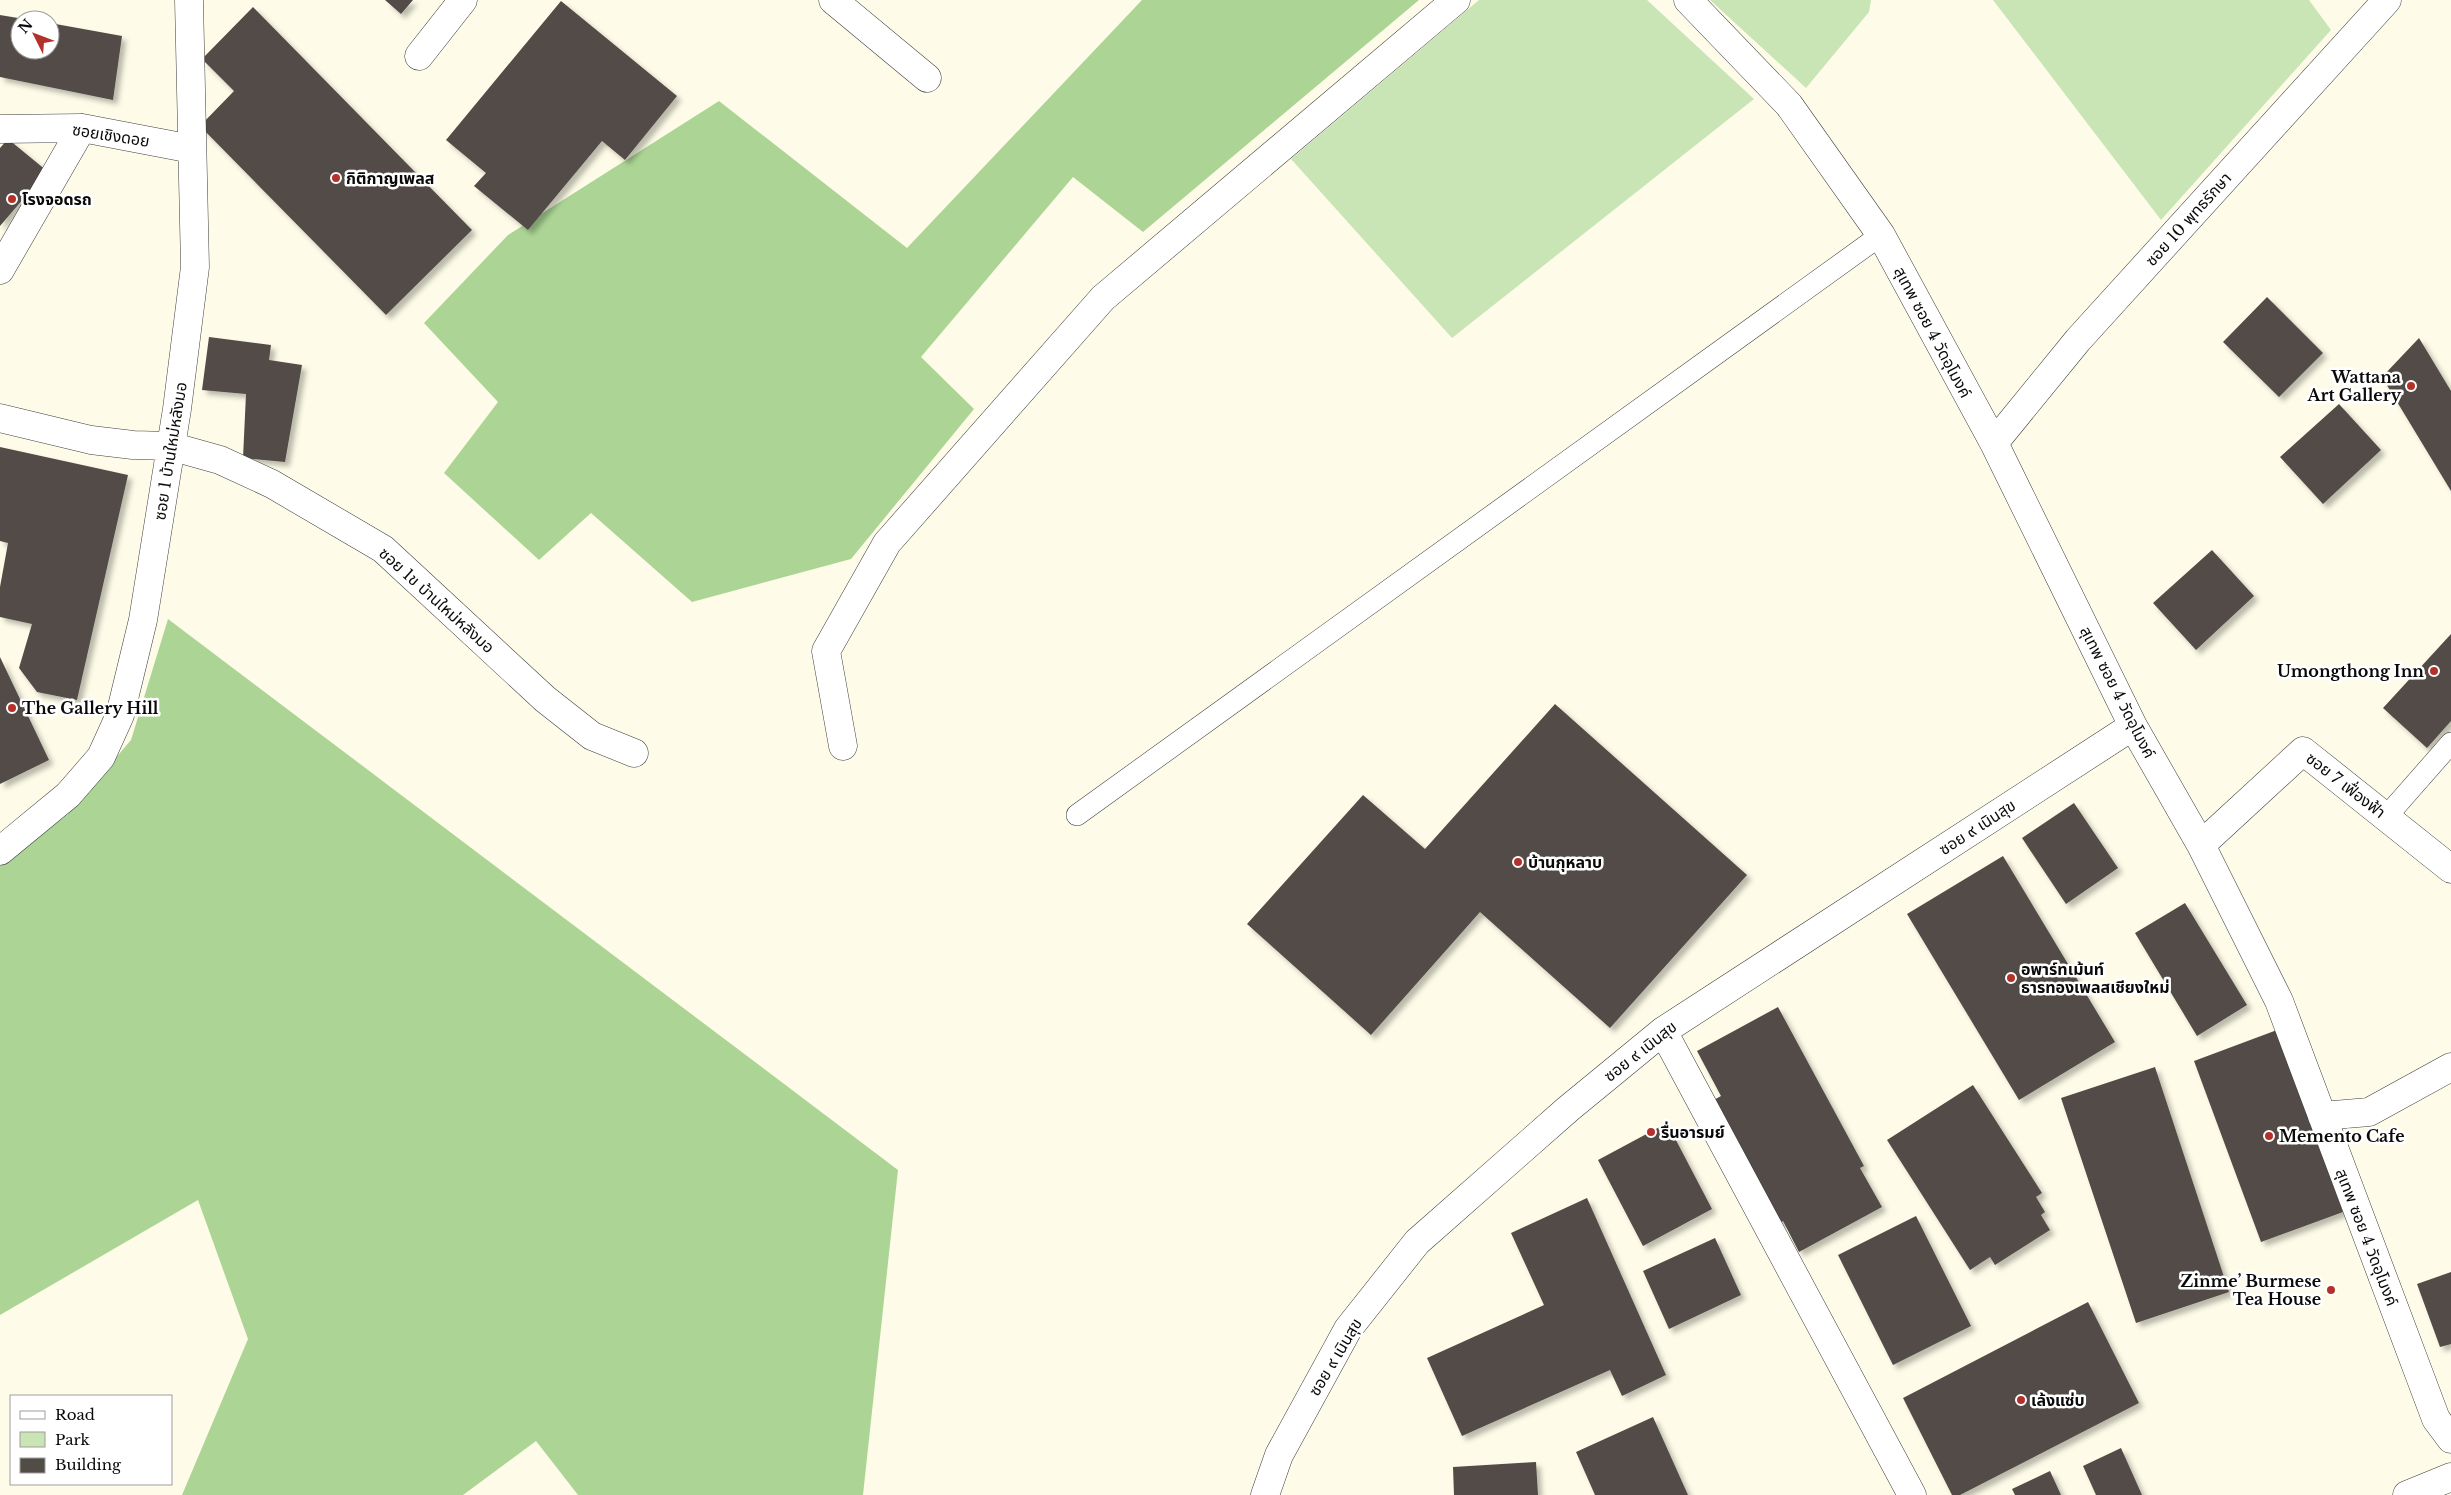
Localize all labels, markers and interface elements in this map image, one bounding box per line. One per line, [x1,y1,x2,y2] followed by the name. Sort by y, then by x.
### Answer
[10,10,60,60] north arrow
[14,15,36,37] text: N
[71,119,151,151] street label: ซอยเชิงดอย
[346,168,435,188] place label: กิติกาญเพลส
[2141,168,2235,270] street label: ซอย 10 พุทธรักษา
[330,172,342,184] marker: กิติกาญเพลส
[22,189,92,209] place label: โรงจอดรถ
[6,193,18,205] marker: โรงจอดรถ
[1890,263,1976,401] street label: สุเทพ ซอย 4 วัดอุโมงค์
[2306,367,2402,405] place label: Wattana Art Gallery
[149,380,191,522] street label: ซอย 1 บ้านใหม่หลังมอ
[2405,380,2417,392] marker: Wattana Art Gallery
[375,543,499,657] street label: ซอย 1ข บ้านใหม่หลังมอ
[2076,623,2160,761] street label: สุเทพ ซอย 4 วัดอุโมงค์
[2277,661,2424,681] place label: Umongthong Inn
[2428,665,2440,677] marker: Umongthong Inn
[22,698,159,718] place label: The Gallery Hill
[6,702,18,714] marker: The Gallery Hill
[2302,747,2390,822] street label: ซอย 7 เฟื่องฟ้า
[1935,795,2019,859] street label: ซอย ๙ เนินสุข
[1528,852,1602,872] place label: บ้านกุหลาบ
[1512,856,1524,868] marker: บ้านกุหลาบ
[2021,959,2170,997] place label: อพาร์ทเม้นท์ ธารทองเพลสเชียงใหม่
[2005,972,2017,984] marker: อพาร์ทเม้นท์ ธารทองเพลสเชียงใหม่
[1600,1016,1680,1086] street label: ซอย ๙ เนินสุข
[1660,1121,1725,1142] place label: รื่นอารมย์
[1645,1126,1657,1138] marker: รื่นอารมย์
[2279,1126,2405,1146] place label: Memento Cafe
[2263,1130,2275,1142] marker: Memento Cafe
[2332,1165,2402,1309] street label: สุเทพ ซอย 4 วัดอุโมงค์
[2180,1271,2321,1309] place label: Zinme’ Burmese Tea House
[2325,1284,2337,1296] marker: Zinme’ Burmese Tea House
[1304,1315,1366,1399] street label: ซอย ๙ เนินสุข
[2031,1390,2085,1410] place label: เล้งแซ่บ
[2015,1394,2027,1406] marker: เล้งแซ่บ
[10,1395,172,1485] legend
[55,1405,95,1424] text: Road
[55,1430,91,1449] text: Park
[55,1455,122,1474] text: Building

